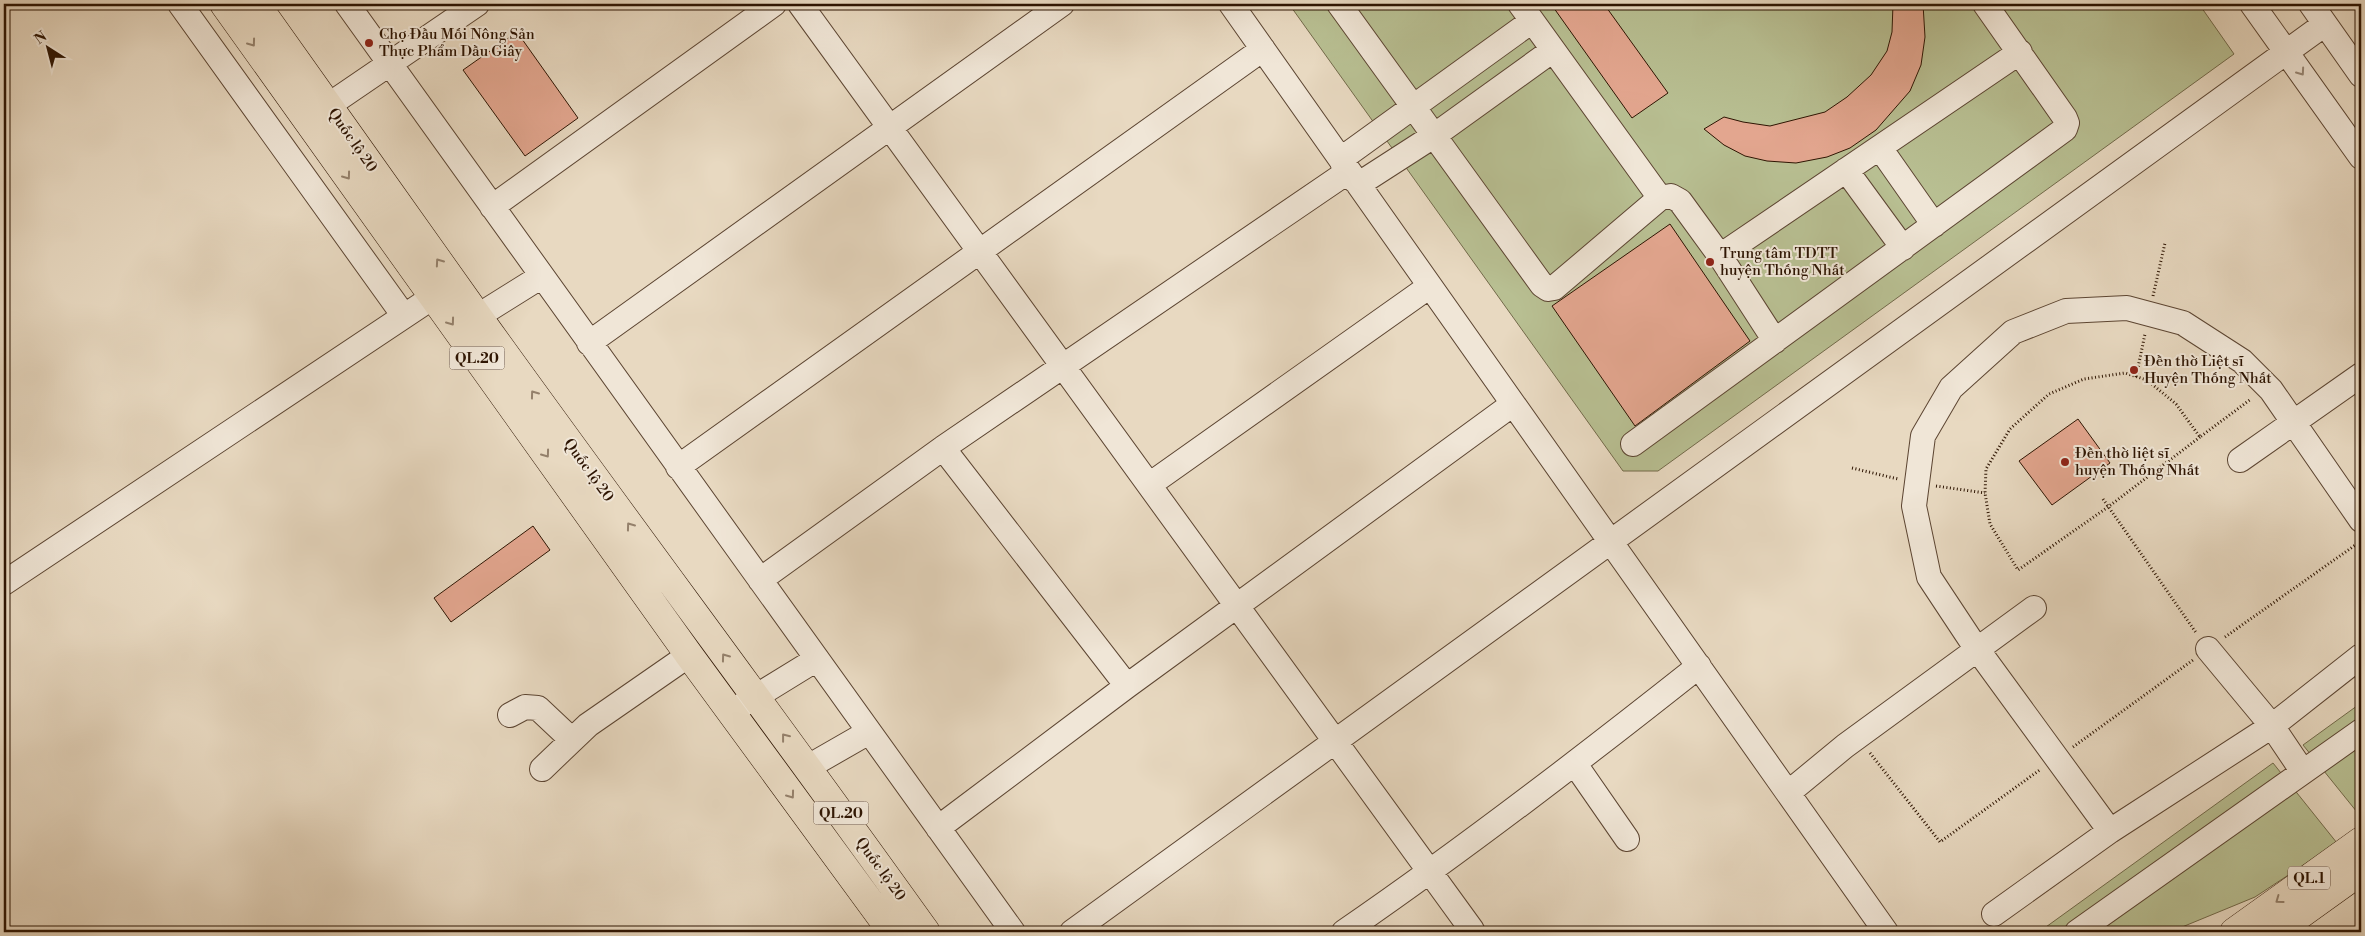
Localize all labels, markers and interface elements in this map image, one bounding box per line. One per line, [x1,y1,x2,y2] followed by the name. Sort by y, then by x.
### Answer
[22,22,72,72] north arrow
[379,25,535,61] place label: Chợ Đầu Mối Nông Sản Thực Phẩm Dầu Giây
[31,28,51,49] text: N
[363,37,375,49] marker: Chợ Đầu Mối Nông Sản Thực Phẩm Dầu Giây
[246,38,255,47] one-way arrow
[2295,66,2304,76] one-way arrow
[324,105,382,176] street label: Quốc lộ 20
[341,170,350,179] one-way arrow
[1720,244,1845,280] place label: Trung tâm TDTT huyện Thống Nhất
[1704,256,1716,268] marker: Trung tâm TDTT huyện Thống Nhất
[436,258,445,268] one-way arrow
[446,316,454,325] one-way arrow
[450,346,504,369] road number: QL.20
[2144,352,2272,388] place label: Đền thờ Liệt sĩ Huyện Thống Nhất
[2128,364,2140,376] marker: Đền thờ Liệt sĩ Huyện Thống Nhất
[531,390,540,400] one-way arrow
[559,435,618,506] street label: Quốc lộ 20
[2075,444,2200,480] place label: Đền thờ liệt sĩ huyện Thống Nhất
[540,448,549,458] one-way arrow
[2059,456,2071,468] marker: Đền thờ liệt sĩ huyện Thống Nhất
[627,522,636,532] one-way arrow
[722,653,731,663] one-way arrow
[782,734,790,743] one-way arrow
[785,789,794,799] one-way arrow
[814,801,868,824] road number: QL.20
[851,834,910,905] street label: Quốc lộ 20
[2288,866,2330,890] road number: QL.1
[2275,894,2285,903] one-way arrow

